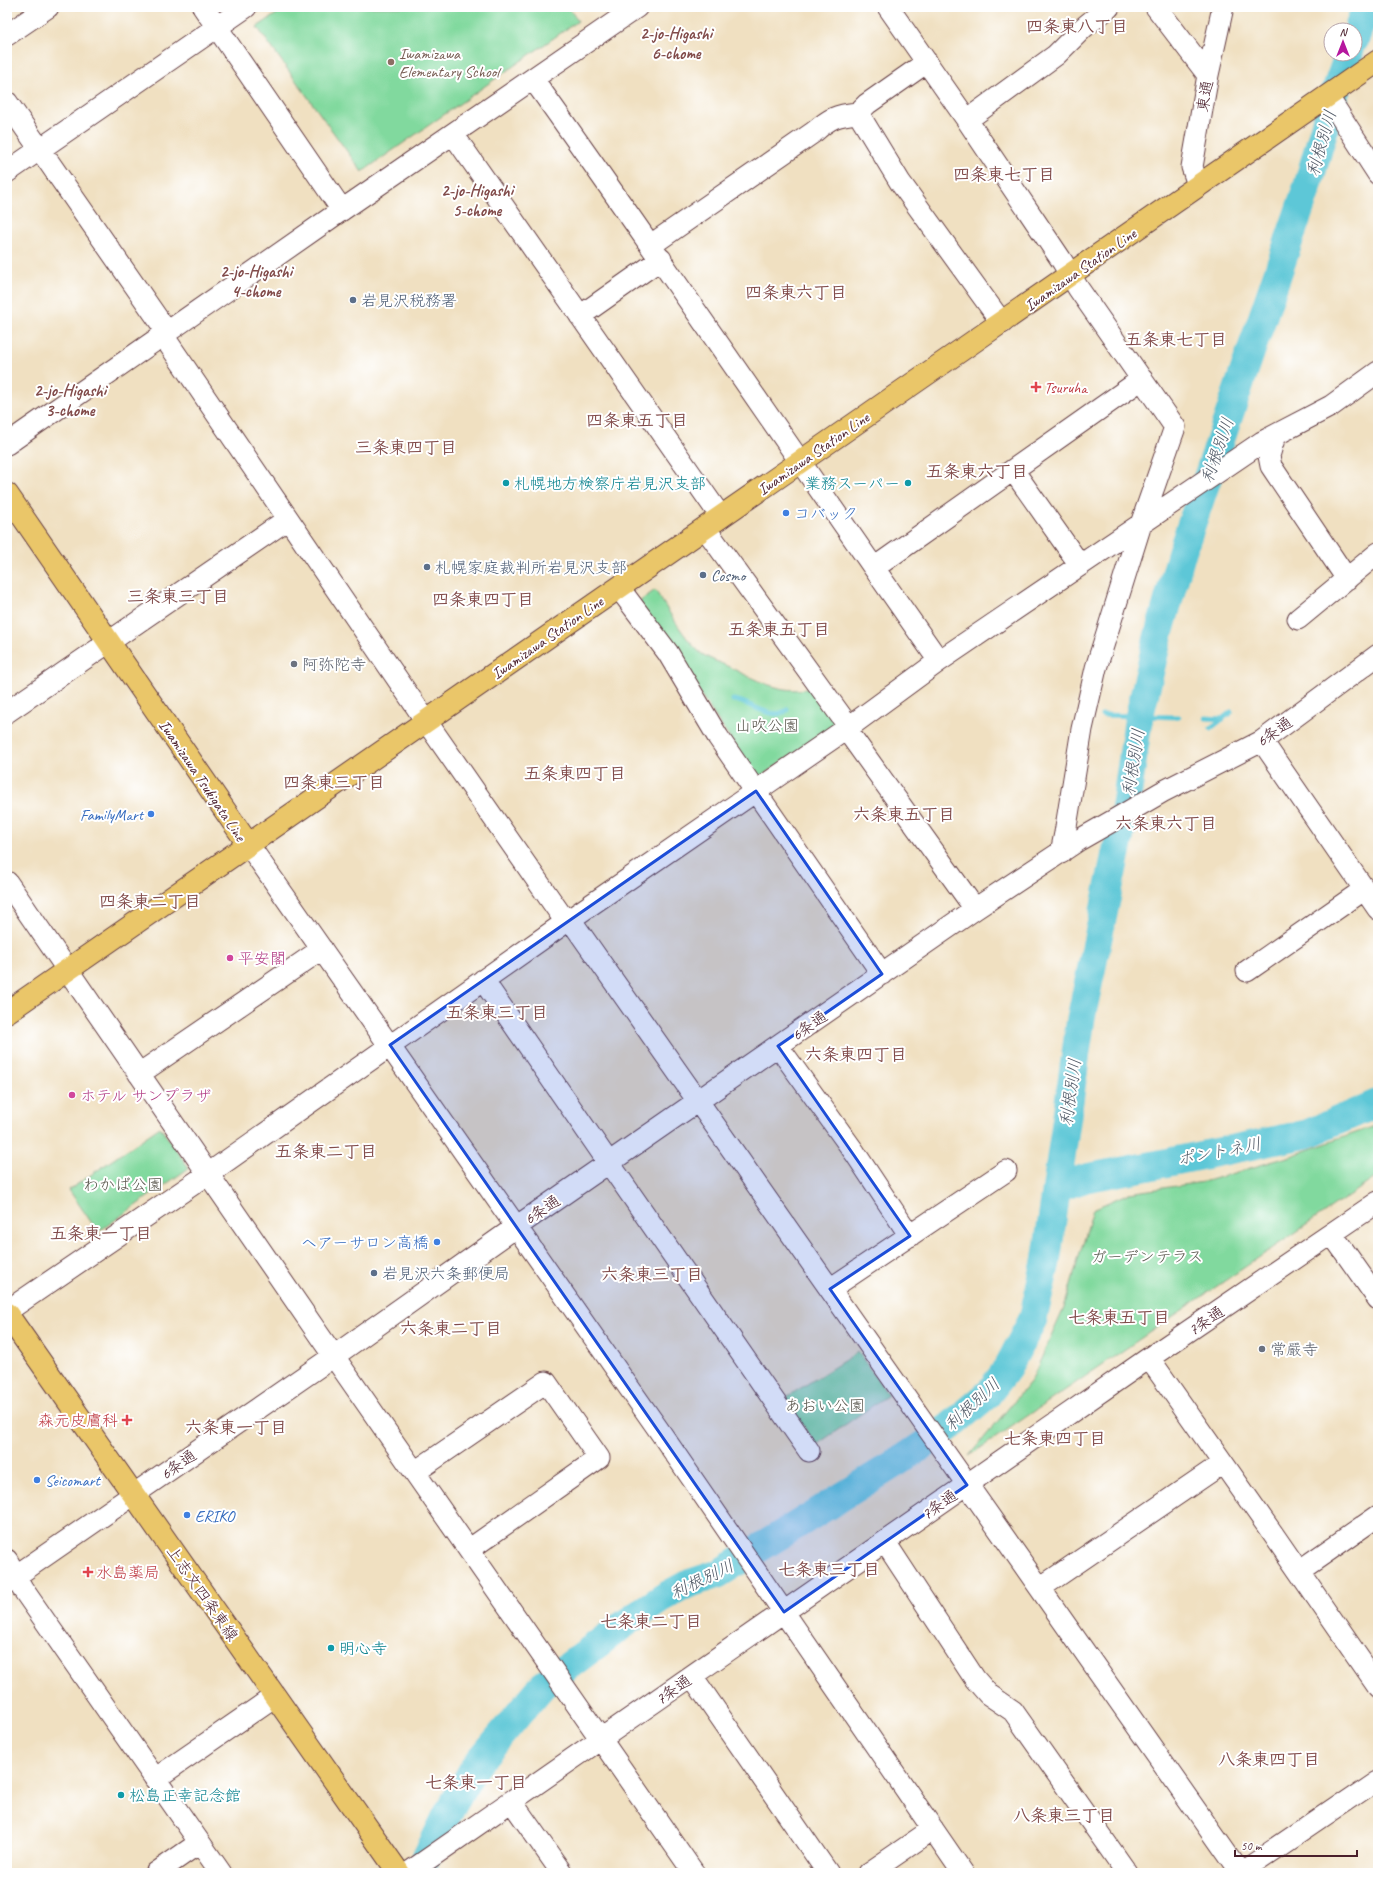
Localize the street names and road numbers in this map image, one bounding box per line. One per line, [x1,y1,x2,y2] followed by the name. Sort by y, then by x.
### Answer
[1192,79,1218,114] street label: 東通
[1021,223,1142,316] street label: Iwamizawa Station Line
[754,407,875,500] street label: Iwamizawa Station Line
[488,591,609,684] street label: Iwamizawa Station Line
[1253,712,1296,751] street label: 6条通
[154,716,251,847] street label: Iwamizawa Tsukigata Line
[788,1006,831,1045] street label: 6条通
[521,1191,564,1229] street label: 6条通
[1185,1302,1228,1340] street label: 7条通
[157,1445,200,1484] street label: 6条通
[918,1485,961,1524] street label: 7条通
[162,1542,242,1645] street label: 上志文四条東線
[652,1670,695,1709] street label: 7条通

